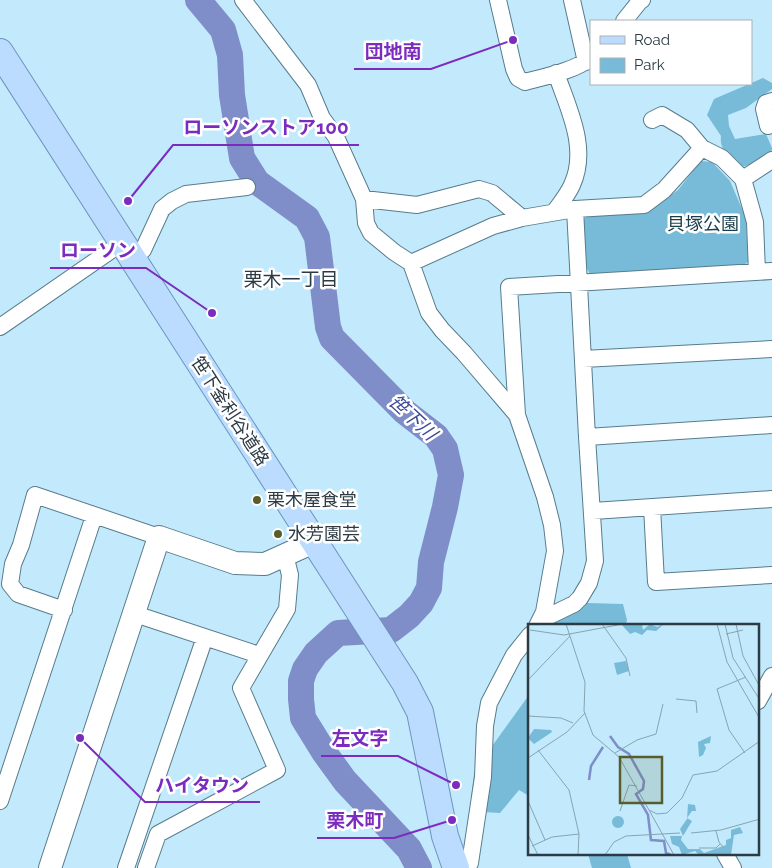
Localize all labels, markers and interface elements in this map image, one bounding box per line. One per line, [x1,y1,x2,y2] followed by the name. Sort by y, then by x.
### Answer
[590,20,752,85] legend
[634,31,670,49] text: Road
[354,35,431,69] callout: 団地南
[364,40,422,62] text: 団地南
[634,56,665,74] text: Park
[173,111,359,145] callout: ローソンストア100
[183,116,349,138] text: ローソンストア100
[667,213,739,234] park label: 貝塚公園
[50,234,146,268] callout: ローソン
[60,239,136,261] text: ローソン
[243,268,339,290] district label: 栗木一丁目
[187,352,274,469] street label: 笹下釜利谷道路
[385,390,443,446] water label: 笹下川
[267,489,357,510] place label: 栗木屋食堂
[251,494,263,506] marker: 栗木屋食堂
[288,523,360,544] place label: 水芳園芸
[272,528,284,540] marker: 水芳園芸
[528,624,760,856] inset map
[321,722,398,756] callout: 左文字
[331,727,389,749] text: 左文字
[145,768,260,802] callout: ハイタウン
[155,774,249,796] text: ハイタウン
[317,804,394,838] callout: 栗木町
[326,809,384,831] text: 栗木町

